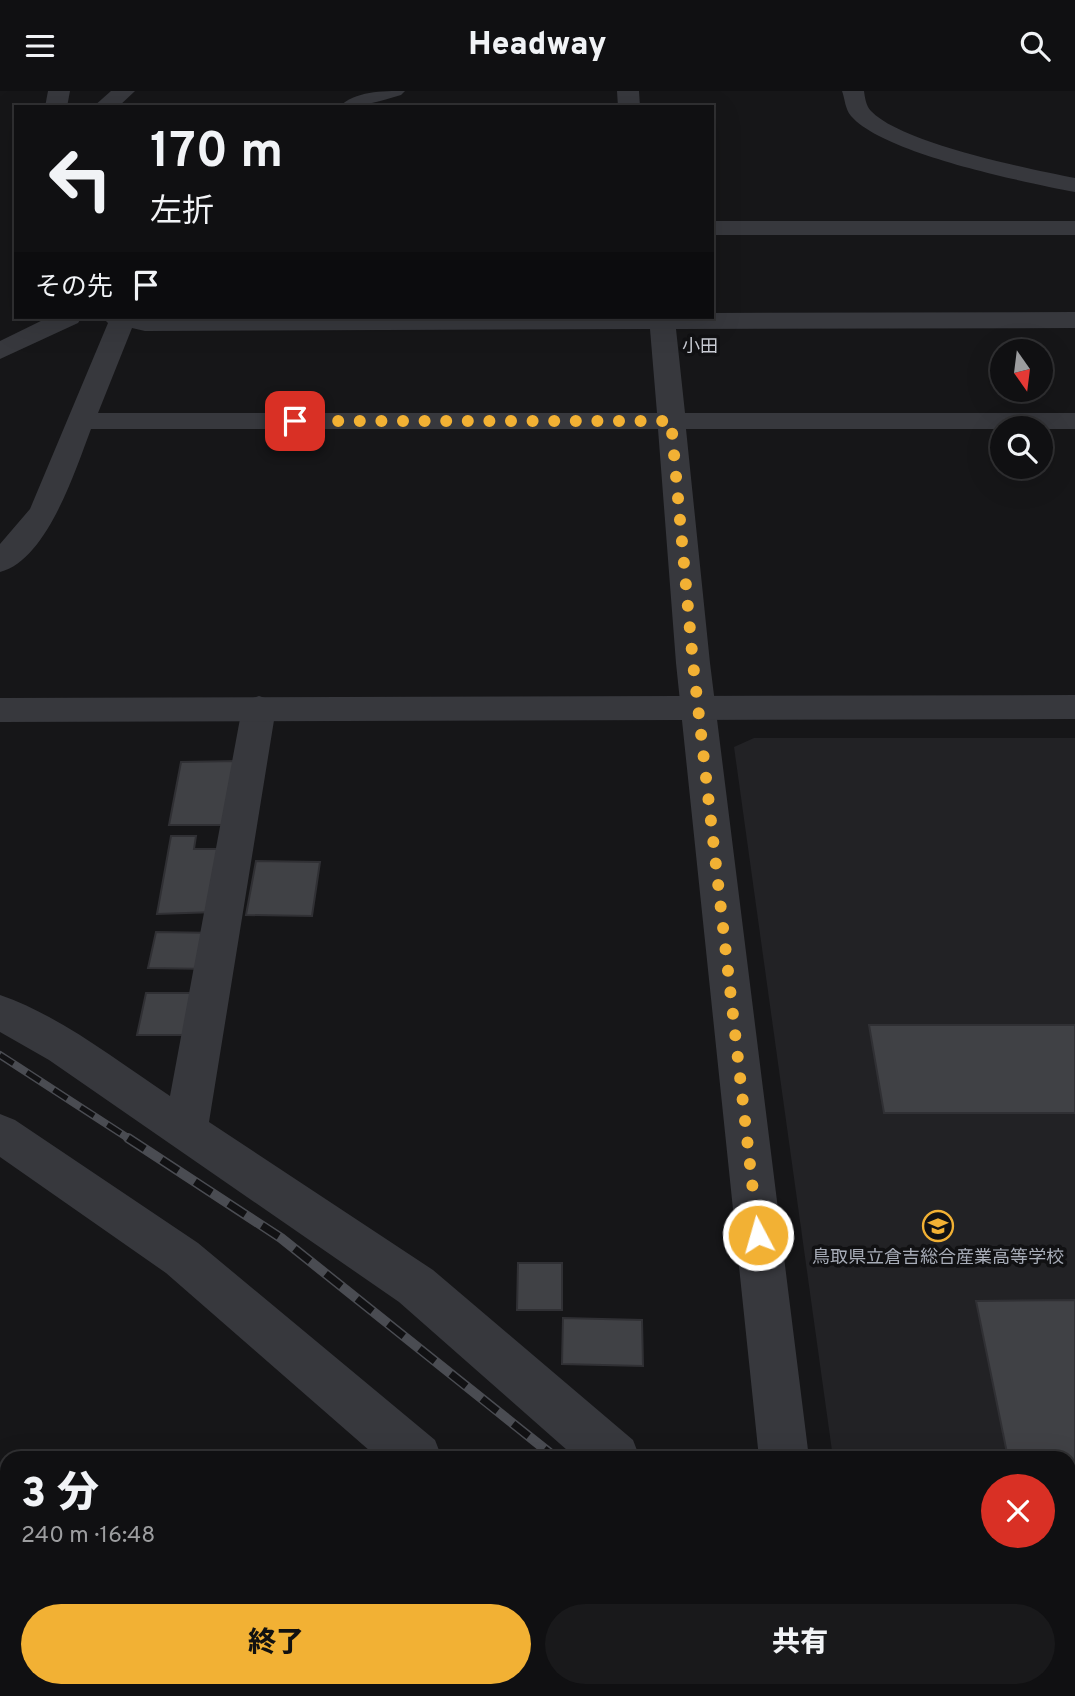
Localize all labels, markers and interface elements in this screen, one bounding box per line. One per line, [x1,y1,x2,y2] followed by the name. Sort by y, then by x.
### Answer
[468,26,607,66] text: Headway
[21,27,59,65] icon: menu
[1016,27,1054,65] icon: search
[150,123,283,185] text: 170 m
[35,133,126,224] icon: left
[150,193,214,233] text: 左折
[127,266,165,304] icon: arrive
[35,272,113,305] text: その先
[682,336,718,359] district label: 小田
[990,339,1054,403] north arrow
[990,339,1053,479] map controls
[265,391,325,451] pin
[276,402,314,440] icon: arrive
[990,416,1053,479] button: search
[721,1198,795,1272] position arrow
[921,1209,955,1243] school or university icon: 鳥取県立倉吉総合産業高等学校
[812,1247,1064,1270] place label: 鳥取県立倉吉総合産業高等学校
[21,1469,99,1522] text: 3 分
[981,1474,1055,1548] button: close
[21,1522,155,1551] text: 240 m · 16:48
[21,1604,531,1684] button: 終了
[545,1604,1055,1684] button: 共有

